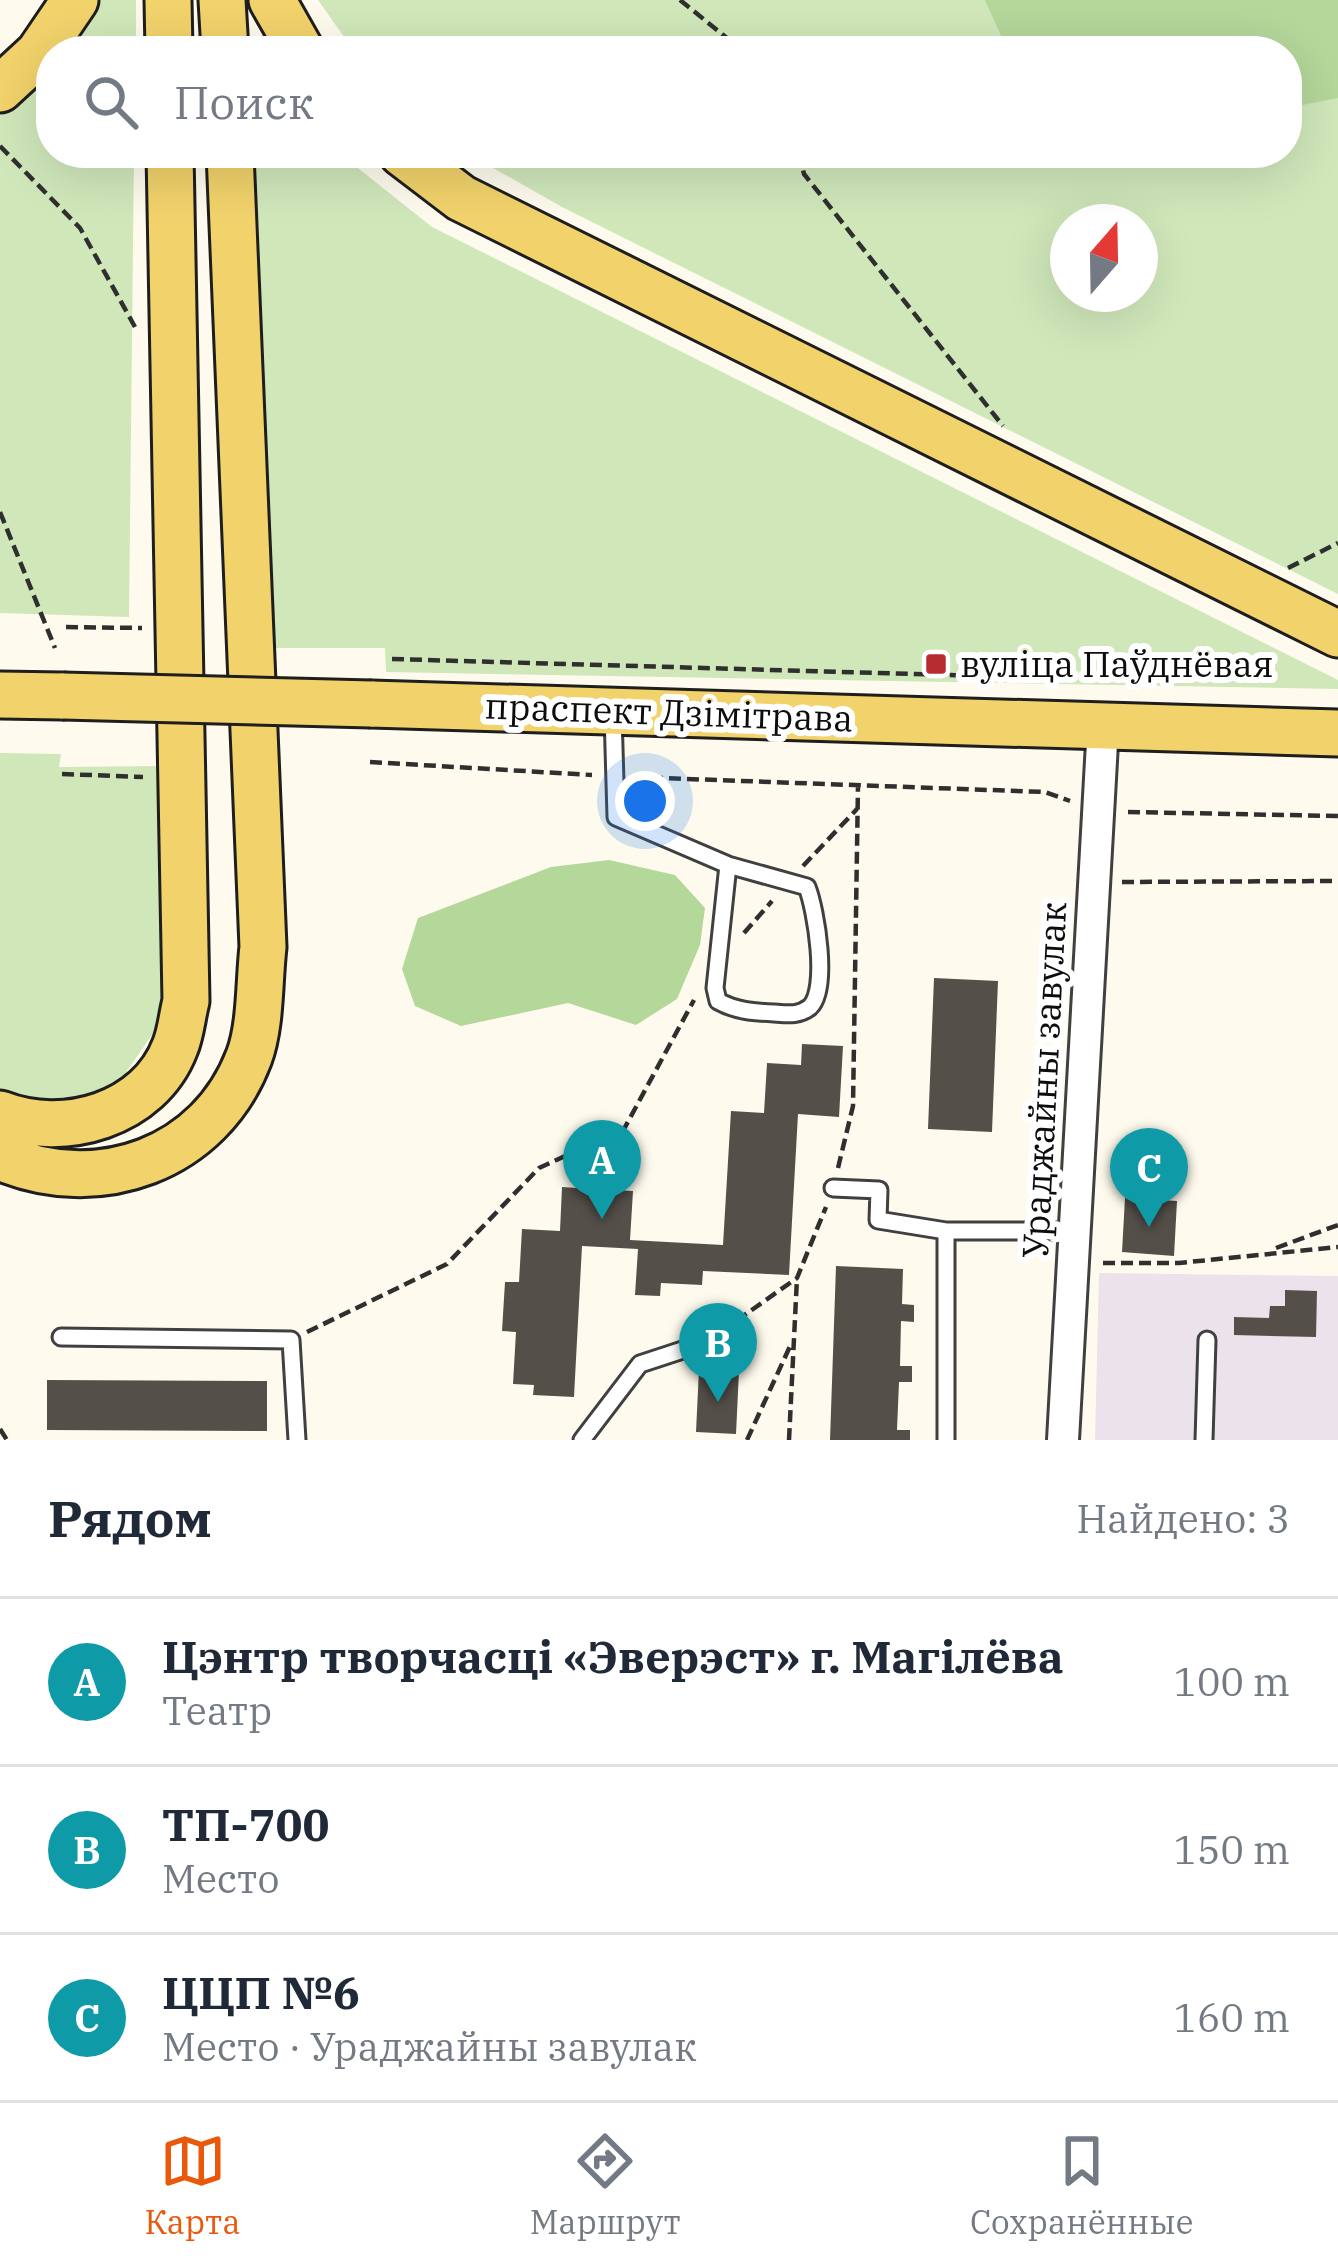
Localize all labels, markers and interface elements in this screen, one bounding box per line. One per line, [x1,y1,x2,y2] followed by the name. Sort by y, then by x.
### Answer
[36,36,1302,168] search box
[78,69,144,135] icon: search
[174,73,314,131] text: Поиск
[1050,204,1158,312] north arrow
[960,640,1274,687] place label: вуліца Паўднёвая
[923,651,949,677] marker: вуліца Паўднёвая
[484,682,854,741] street label: праспект Дзімітрава
[615,771,675,831] your location
[1011,900,1076,1259] street label: Ураджайны завулак
[563,1120,641,1219] pin: A
[1110,1128,1188,1227] pin: C
[679,1303,757,1402] pin: B
[48,1485,212,1551] text: Рядом
[1077,1493,1290,1544] text: Найдено: 3
[162,1627,1064,1685] text: Цэнтр творчасці «Эверэст» г. Магілёва
[73,1656,101,1707] text: A
[1174,1656,1290,1707] text: 100 m
[162,1685,272,1736] text: Театр
[162,1795,329,1853] text: ТП-700
[73,1824,101,1875] text: B
[1174,1824,1290,1875] text: 150 m
[162,1853,279,1904] text: Место
[162,1963,360,2021] text: ЦЦП №6
[74,1992,100,2043] text: C
[1174,1992,1290,2043] text: 160 m
[162,2021,697,2072] text: Место · Ураджайны завулак
[145,2128,240,2243] tab: Карта
[530,2128,681,2243] tab: Маршрут
[970,2128,1193,2243] tab: Сохранённые

